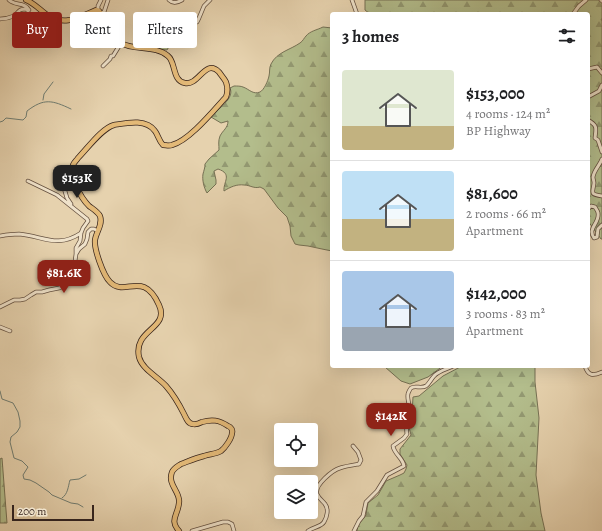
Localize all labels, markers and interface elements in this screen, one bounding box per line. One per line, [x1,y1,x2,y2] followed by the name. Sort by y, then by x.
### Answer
[12,12,62,48] chip: Buy
[70,12,125,48] chip: Rent
[133,12,197,48] chip: Filters
[342,25,399,48] text: 3 homes
[556,25,578,47] icon: filters
[466,82,525,105] text: $153,000
[374,86,422,134] icon: home
[466,105,550,122] text: 4 rooms · 124 m²
[466,122,531,139] text: BP Highway
[49,165,105,199] pin: $153K
[62,169,92,186] text: $153K
[466,182,518,205] text: $81,600
[374,187,422,235] icon: home
[466,205,546,222] text: 2 rooms · 66 m²
[466,222,524,239] text: Apartment
[31,260,97,294] pin: $81.6K
[46,264,82,281] text: $81.6K
[466,282,526,305] text: $142,000
[374,287,422,335] icon: home
[466,305,545,322] text: 3 rooms · 83 m²
[466,322,524,339] text: Apartment
[363,403,419,437] pin: $142K
[375,407,407,424] text: $142K
[274,423,318,519] map controls
[274,423,318,467] button: locate
[274,475,318,519] button: layers
[12,503,94,522] scale bar
[18,504,46,519] text: 200 m

